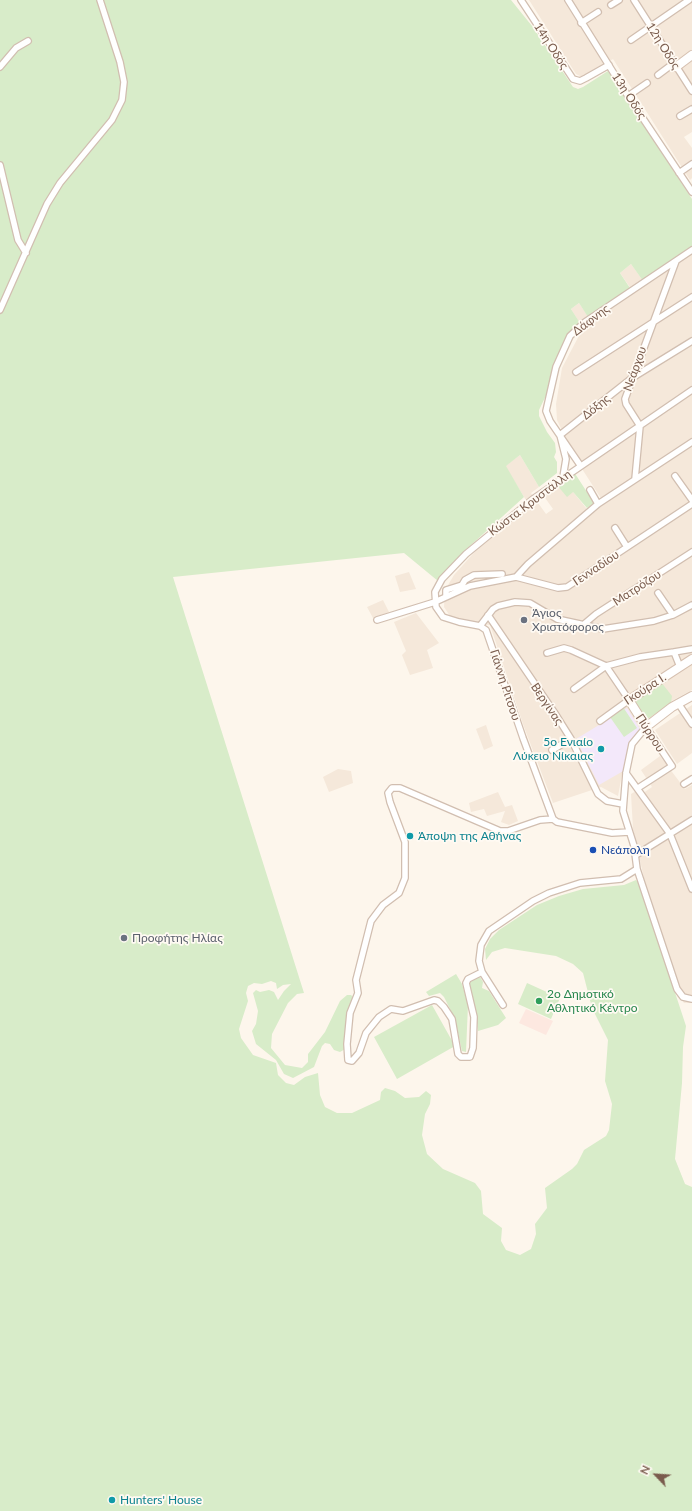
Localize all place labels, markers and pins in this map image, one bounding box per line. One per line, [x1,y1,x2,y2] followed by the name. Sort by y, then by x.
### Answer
[532,606,604,634] place label: Άγιος Χριστόφορος
[519,615,529,625] marker: Άγιος Χριστόφορος
[513,735,593,763] place label: 5ο Ενιαίο Λύκειο Νίκαιας
[596,744,606,754] marker: 5ο Ενιαίο Λύκειο Νίκαιας
[418,829,521,843] place label: Άποψη της Αθήνας
[405,831,415,841] marker: Άποψη της Αθήνας
[601,843,650,857] place label: Νεάπολη
[588,845,598,855] marker: Νεάπολη
[132,931,223,945] place label: Προφήτης Ηλίας
[119,933,129,943] marker: Προφήτης Ηλίας
[547,987,637,1015] place label: 2o Δημοτικό Αθλητικό Κέντρο
[534,996,544,1006] marker: 2o Δημοτικό Αθλητικό Κέντρο
[120,1493,202,1507] place label: Hunters' House
[107,1495,117,1505] marker: Hunters' House

